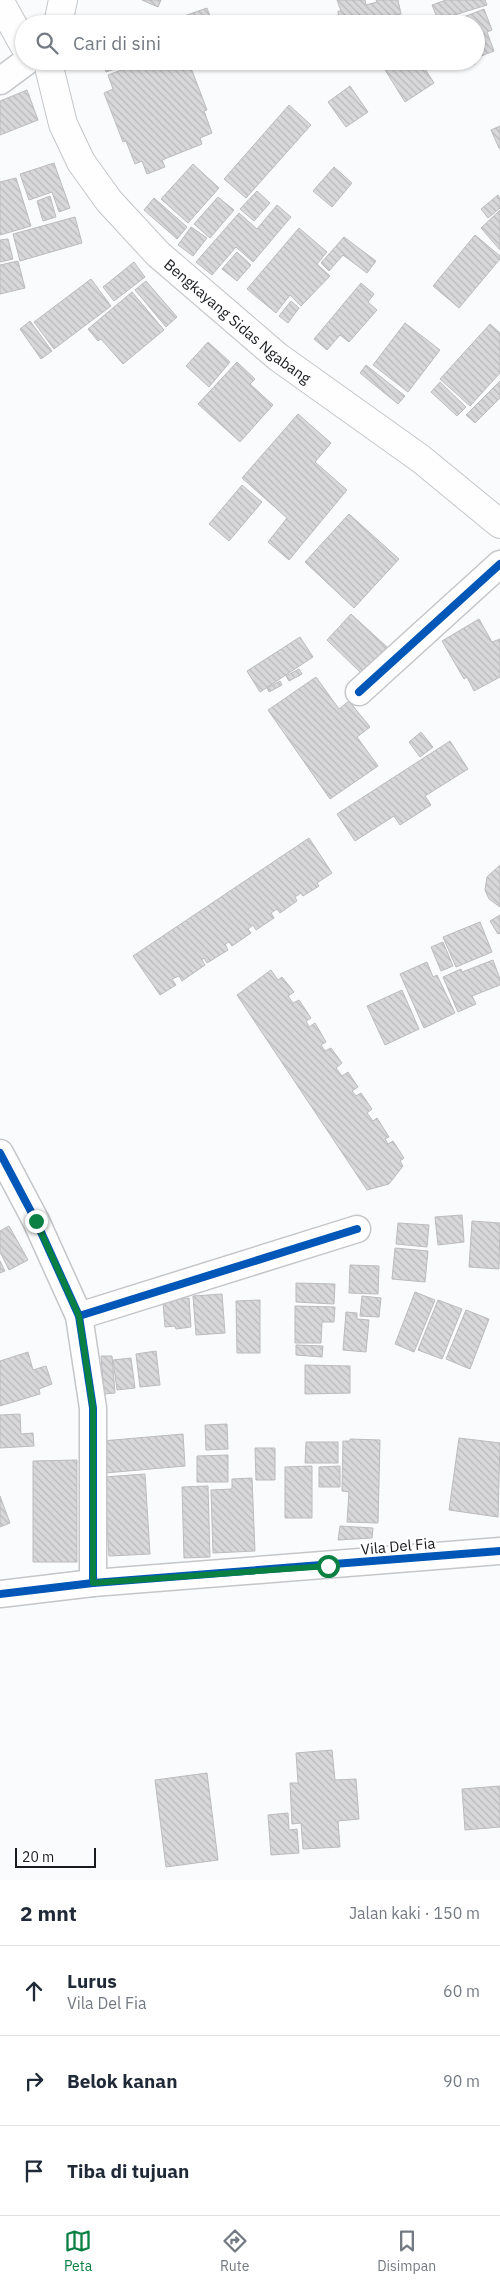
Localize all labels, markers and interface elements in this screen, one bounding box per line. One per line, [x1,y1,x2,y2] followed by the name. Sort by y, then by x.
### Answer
[15,15,485,70] search box
[33,29,61,57] icon: search
[73,31,161,55] text: Cari di sini
[161,254,315,387] street label: Bengkayang Sidas Ngabang
[25,1210,48,1233] route end
[360,1533,436,1559] street label: Vila Del Fia
[317,1555,340,1578] route start
[15,1845,96,1868] scale bar
[22,1848,54,1866] text: 20 m
[20,1899,77,1927] text: 2 mnt
[349,1903,480,1923] text: Jalan kaki · 150 m
[67,1969,117,1993] text: Lurus
[20,1977,48,2005] icon: ahead
[443,1981,480,2001] text: 60 m
[67,1993,147,2013] text: Vila Del Fia
[20,2067,48,2095] icon: right
[67,2069,178,2093] text: Belok kanan
[443,2071,480,2091] text: 90 m
[20,2157,48,2185] icon: arrive
[67,2159,189,2183] text: Tiba di tujuan
[64,2227,92,2275] tab: Peta
[220,2227,249,2275] tab: Rute
[377,2227,436,2275] tab: Disimpan

